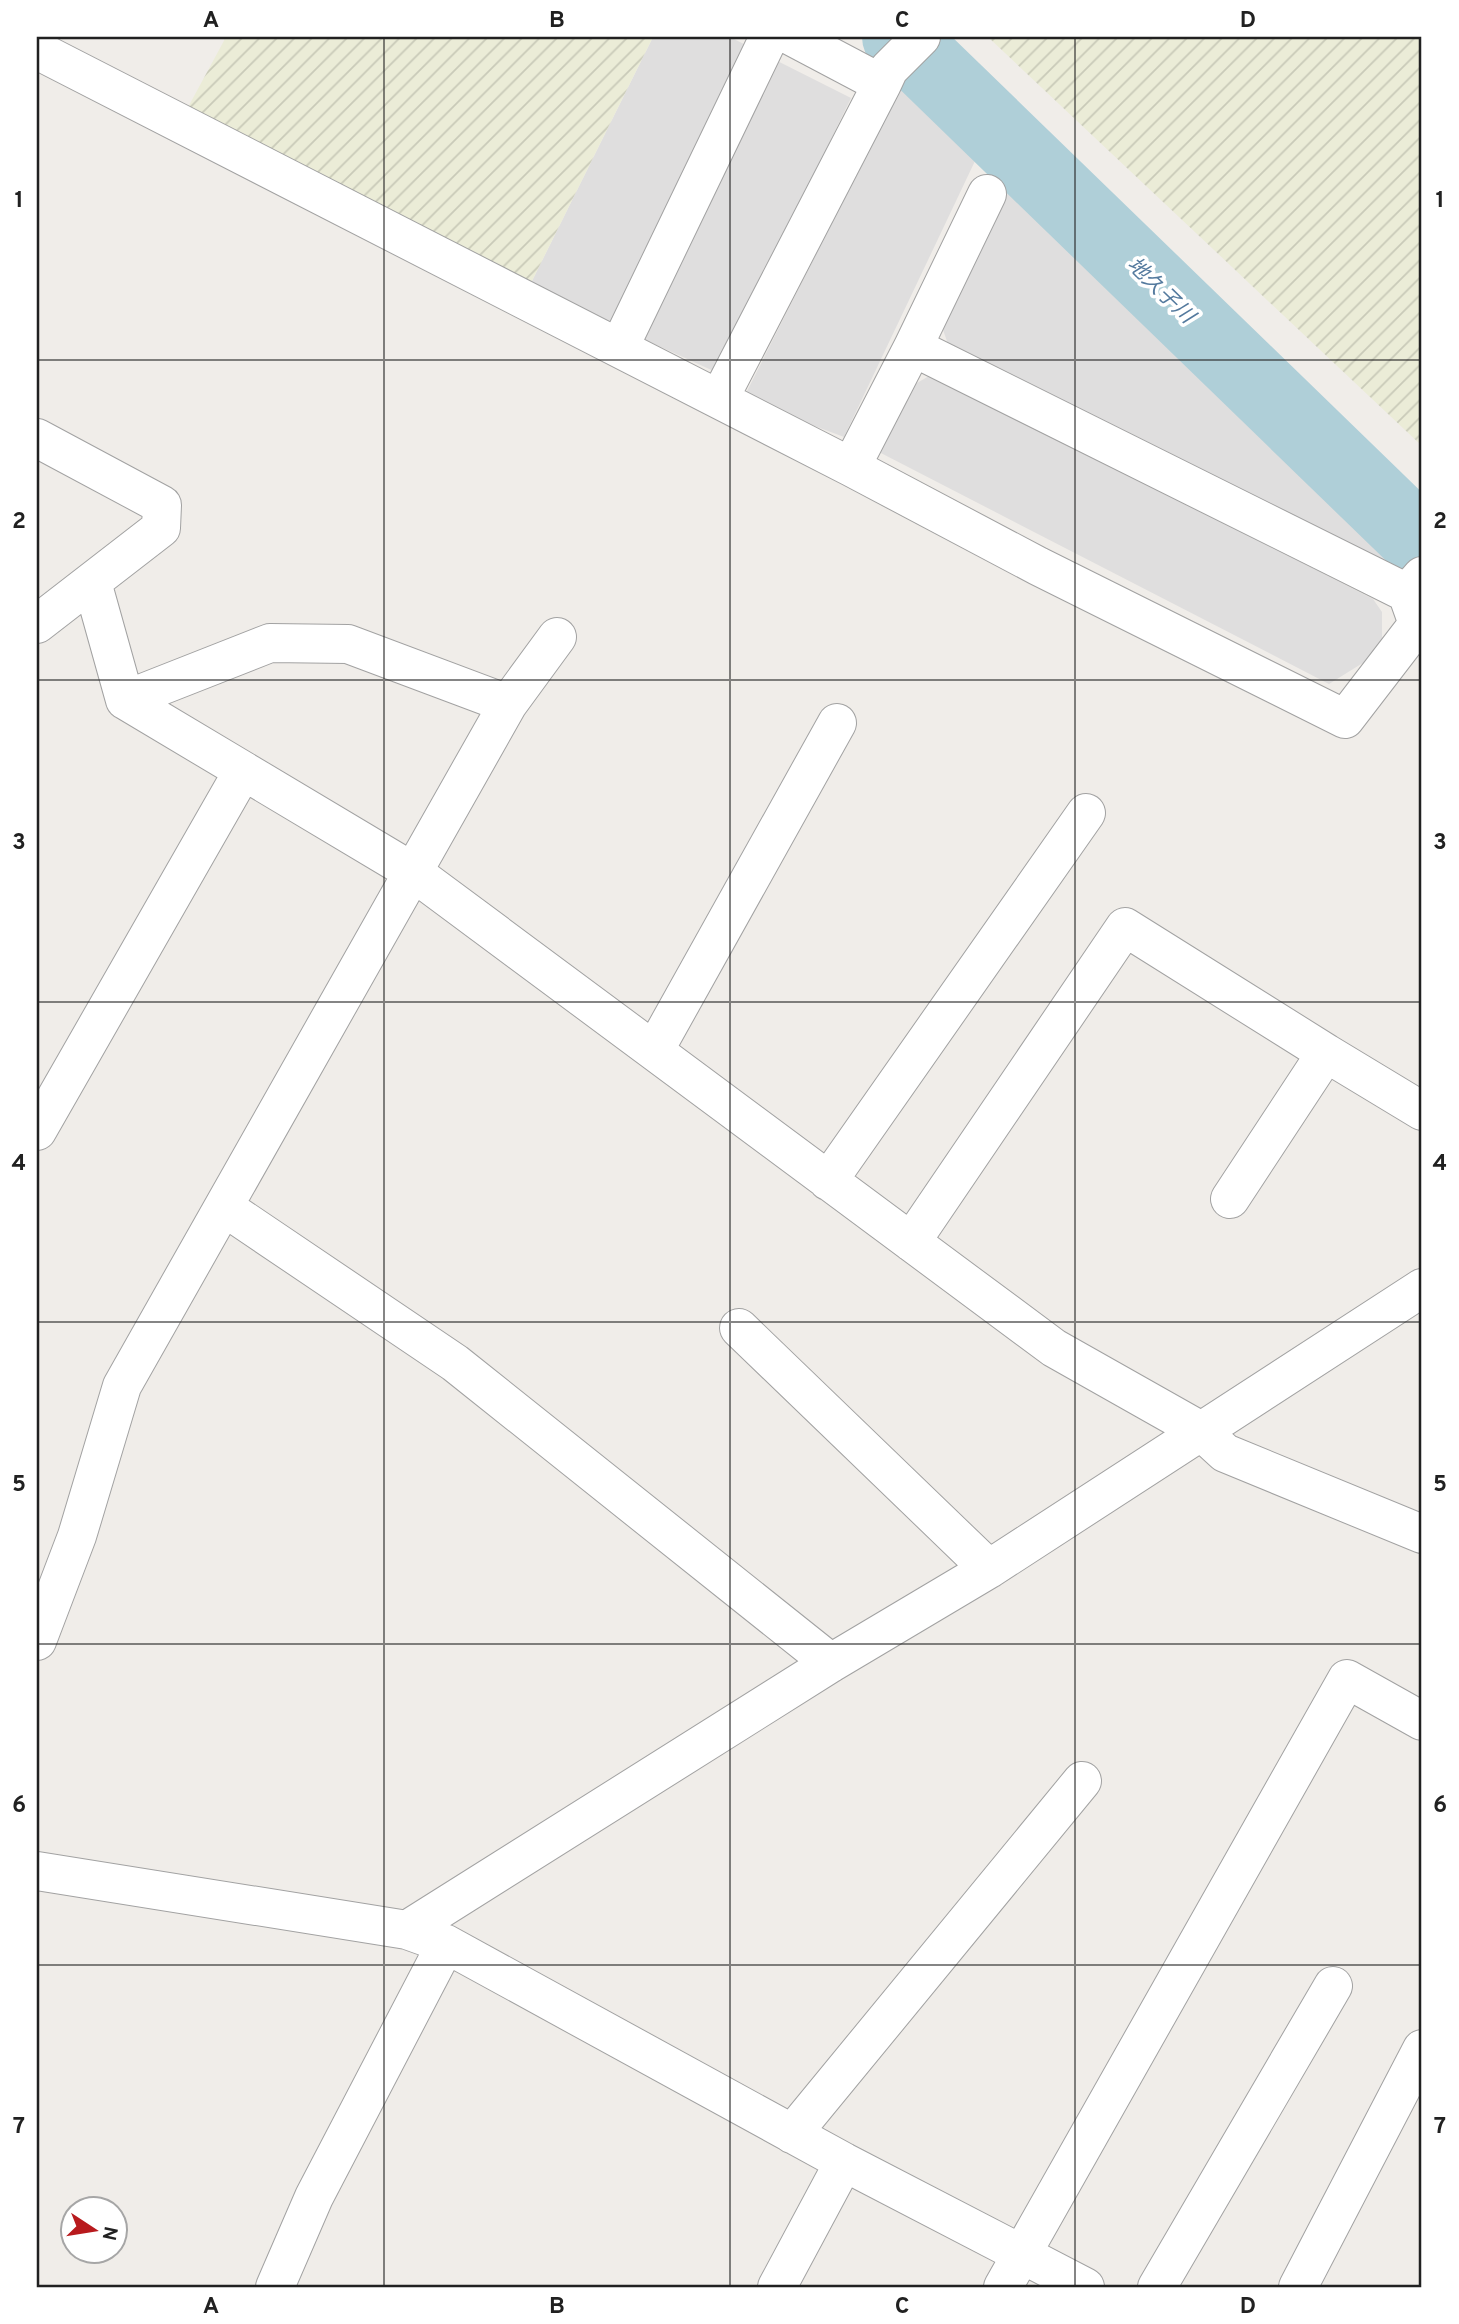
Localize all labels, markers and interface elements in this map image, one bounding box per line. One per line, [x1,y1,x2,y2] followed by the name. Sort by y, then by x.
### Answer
[203,7,219,36] text: A
[549,7,565,36] text: B
[895,7,909,36] text: C
[1240,7,1256,36] text: D
[14,187,24,216] text: 1
[1435,187,1445,216] text: 1
[1120,252,1201,331] water label: 地久子川
[12,508,26,537] text: 2
[1433,508,1447,537] text: 2
[12,829,26,858] text: 3
[1433,829,1447,858] text: 3
[12,1150,26,1179] text: 4
[1433,1150,1447,1179] text: 4
[12,1471,26,1500] text: 5
[1433,1471,1447,1500] text: 5
[12,1792,26,1821] text: 6
[1433,1792,1447,1821] text: 6
[13,2113,25,2142] text: 7
[1434,2113,1446,2142] text: 7
[60,2194,130,2264] north arrow
[96,2224,122,2242] text: N
[203,2293,219,2322] text: A
[549,2293,565,2322] text: B
[895,2293,909,2322] text: C
[1240,2293,1256,2322] text: D

